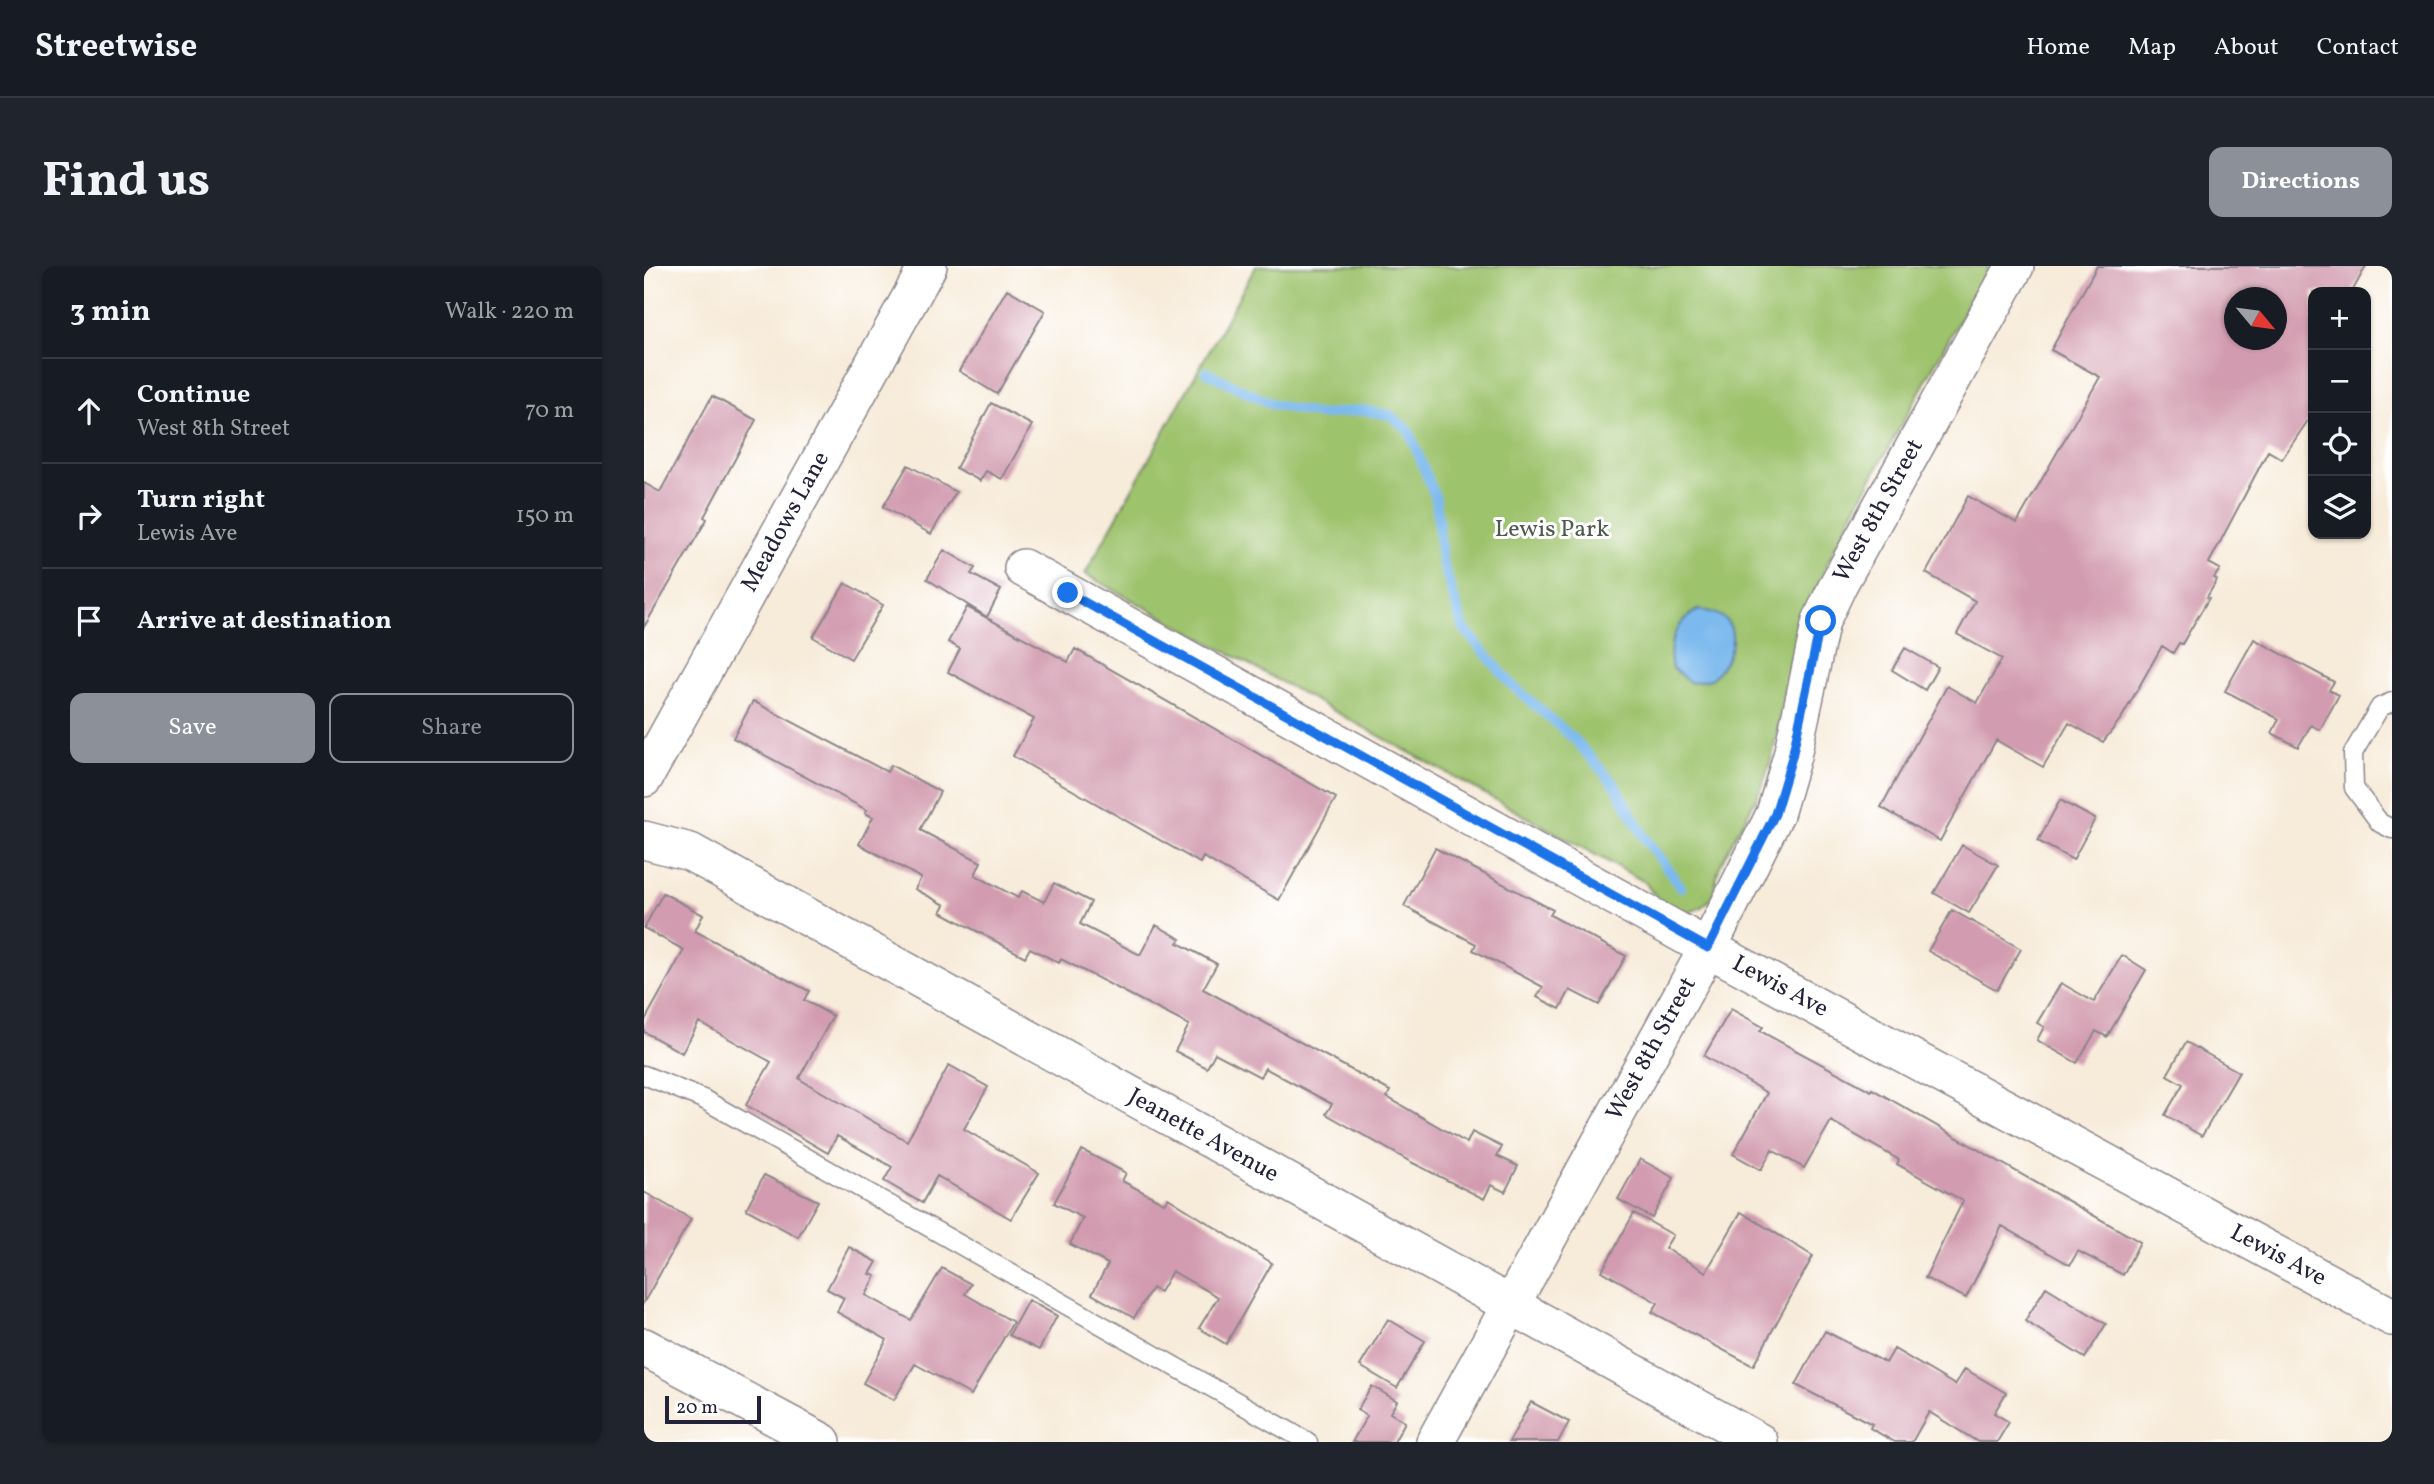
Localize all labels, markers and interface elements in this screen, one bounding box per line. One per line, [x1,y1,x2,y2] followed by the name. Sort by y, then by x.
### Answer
[35,25,197,71] text: Streetwise
[2026,31,2090,65] text: Home
[2128,31,2176,65] text: Map
[2214,31,2279,65] text: About
[2317,31,2399,65] text: Contact
[2209,147,2392,217] button: Directions
[42,148,210,217] text: Find us
[2224,287,2287,350] north arrow
[2308,287,2371,539] map controls
[2308,287,2371,350] button: +
[70,291,151,333] text: 3 min
[445,296,574,328] text: Walk · 220 m
[2308,350,2371,413] button: −
[137,377,250,413] text: Continue
[70,392,108,430] icon: ahead
[525,395,574,427] text: 70 m
[137,413,290,445] text: West 8th Street
[2308,413,2371,476] button: locate
[1825,433,1933,589] street label: West 8th Street
[733,446,839,598] street label: Meadows Lane
[2308,476,2371,539] button: layers
[137,482,265,518] text: Turn right
[70,497,108,535] icon: right
[516,500,574,532] text: 150 m
[1495,513,1609,547] park label: Lewis Park
[137,518,237,550] text: Lewis Ave
[1052,577,1083,608] route end
[70,602,108,640] icon: arrive
[137,603,392,639] text: Arrive at destination
[1805,605,1836,636] route start
[70,693,315,763] button: Save
[329,693,574,763] button: Share
[1726,947,1834,1027] street label: Lewis Ave
[1598,971,1706,1127] street label: West 8th Street
[1121,1080,1285,1192] street label: Jeanette Avenue
[2224,1216,2332,1296] street label: Lewis Ave
[665,1393,761,1425] scale bar
[676,1395,718,1421] text: 20 m

